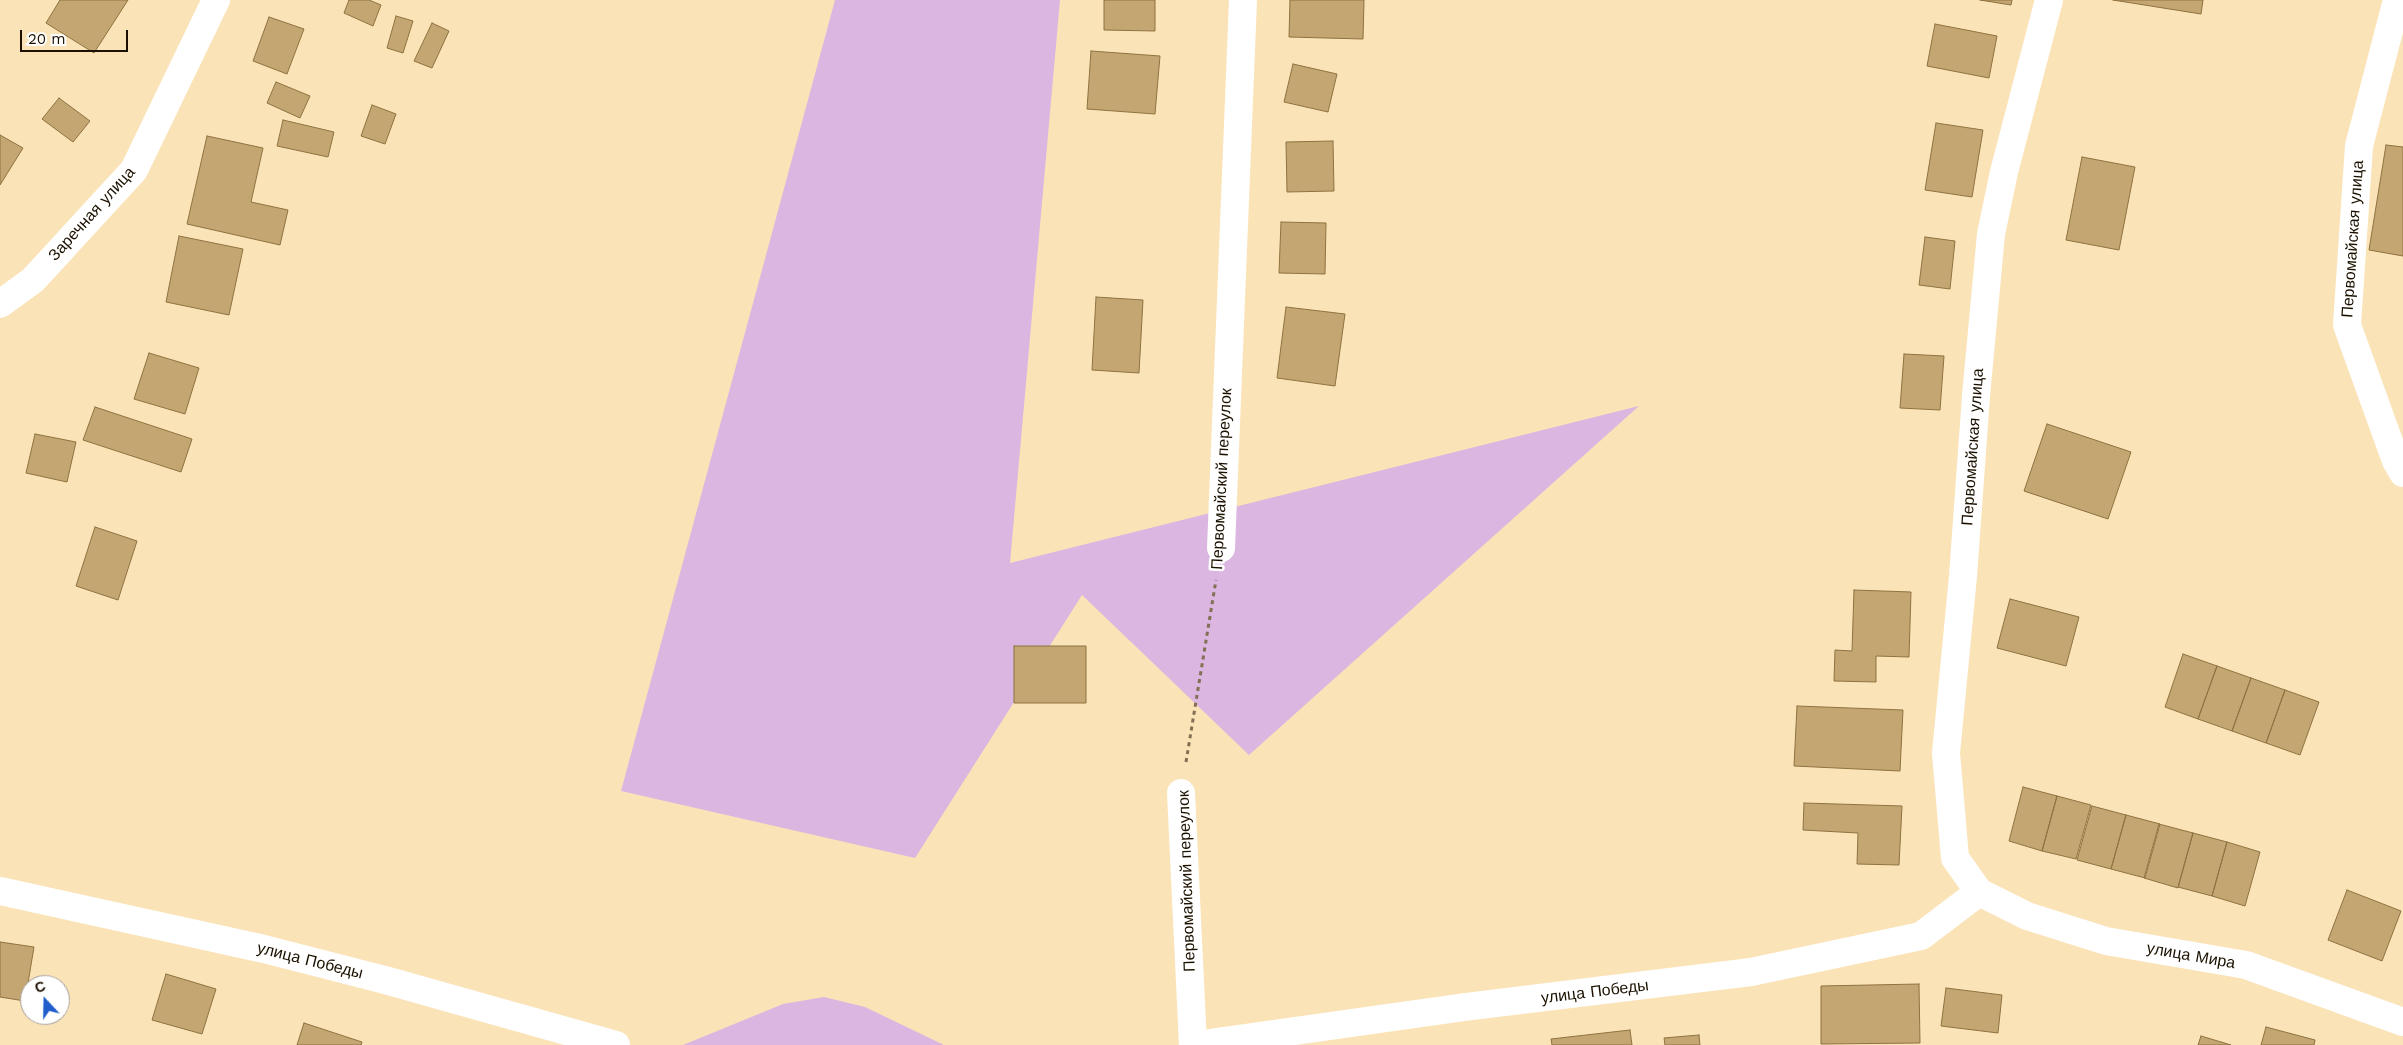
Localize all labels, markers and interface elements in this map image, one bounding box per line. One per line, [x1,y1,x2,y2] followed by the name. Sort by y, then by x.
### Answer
[22,20,130,52] scale bar
[28,30,66,48] text: 20 m
[2338,160,2368,318] street label: Первомайская улица
[45,163,139,265] street label: Заречная улица
[1958,368,1988,526] street label: Первомайская улица
[1208,388,1236,570] street label: Первомайский переулок
[1174,790,1200,972] street label: Первомайский переулок
[255,939,365,983] street label: улица Победы
[2145,939,2237,973] street label: улица Мира
[20,975,70,1025] north arrow
[1540,976,1650,1008] street label: улица Победы
[32,978,48,996] text: С

